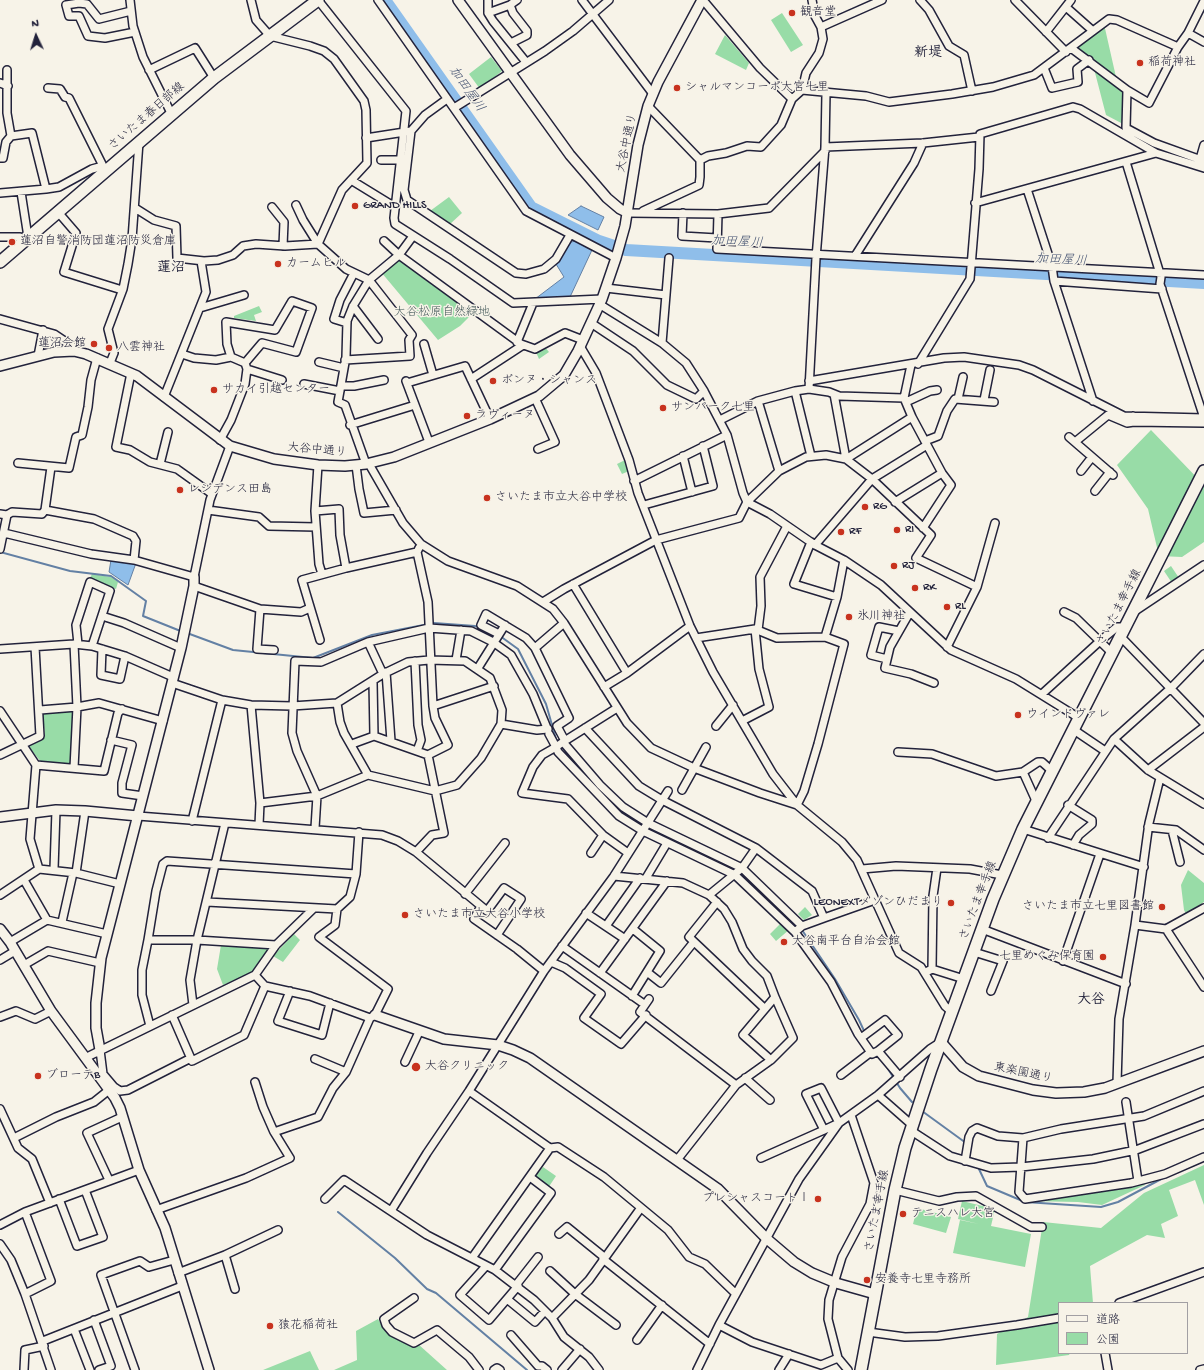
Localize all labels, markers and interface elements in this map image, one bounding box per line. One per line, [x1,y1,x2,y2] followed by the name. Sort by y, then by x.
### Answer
[800,6,836,20] place label: 観音堂
[787,8,797,18] marker: 観音堂
[16,16,56,56] north arrow
[31,18,39,30] text: N
[914,46,942,62] district label: 新堤
[1148,56,1196,70] place label: 稲荷神社
[1135,58,1145,68] marker: 稲荷神社
[445,64,487,116] water label: 加田屋川
[106,80,188,154] street label: さいたま春日部線
[685,81,829,95] place label: シャルマンコーポ大宮七里
[672,83,682,93] marker: シャルマンコーポ大宮七里
[615,112,641,174] street label: 大谷中通り
[363,199,427,213] place label: GRAND HILLS
[350,201,360,211] marker: GRAND HILLS
[711,234,763,252] water label: 加田屋川
[20,235,176,249] place label: 蓮沼自警消防団蓮沼防災倉庫
[7,237,17,247] marker: 蓮沼自警消防団蓮沼防災倉庫
[1035,252,1087,270] water label: 加田屋川
[286,257,346,271] place label: カームヒル
[273,259,283,269] marker: カームヒル
[157,261,185,277] district label: 蓮沼
[394,306,490,320] park label: 大谷松原自然緑地
[38,337,86,351] place label: 蓮沼会館
[89,339,99,349] marker: 蓮沼会館
[117,341,165,355] place label: 八雲神社
[104,343,114,353] marker: 八雲神社
[501,374,597,388] place label: ボンヌ・シャンス
[488,376,498,386] marker: ボンヌ・シャンス
[222,383,330,397] place label: サカイ引越センター
[209,385,219,395] marker: サカイ引越センター
[671,401,755,415] place label: サンパーク七里
[658,403,668,413] marker: サンパーク七里
[475,409,535,423] place label: ラヴィーヌ
[462,411,472,421] marker: ラヴィーヌ
[286,441,348,461] street label: 大谷中通り
[188,483,272,497] place label: レジデンス田島
[175,485,185,495] marker: レジデンス田島
[495,491,627,505] place label: さいたま市立大谷中学校
[482,493,492,503] marker: さいたま市立大谷中学校
[873,500,887,514] place label: RG
[860,502,870,512] marker: RG
[905,523,914,537] place label: RI
[849,525,861,539] place label: RF
[892,525,902,535] marker: RI
[836,527,846,537] marker: RF
[902,559,915,573] place label: RJ
[889,561,899,571] marker: RJ
[1095,567,1145,649] street label: さいたま幸手線
[923,581,936,595] place label: RK
[910,583,920,593] marker: RK
[955,600,966,614] place label: RL
[942,602,952,612] marker: RL
[857,610,905,624] place label: 氷川神社
[844,612,854,622] marker: 氷川神社
[1026,708,1110,722] place label: ウインドヴァレ
[1013,710,1023,720] marker: ウインドヴァレ
[957,859,1001,943] street label: さいたま幸手線
[814,896,943,910] place label: LEONEXTメゾンひだまり
[946,898,956,908] marker: LEONEXTメゾンひだまり
[1022,900,1154,914] place label: さいたま市立七里図書館
[1157,902,1167,912] marker: さいたま市立七里図書館
[413,908,545,922] place label: さいたま市立大谷小学校
[400,910,410,920] marker: さいたま市立大谷小学校
[792,935,900,949] place label: 大谷南平台自治会館
[779,937,789,947] marker: 大谷南平台自治会館
[999,950,1095,964] place label: 七里めぐみ保育園
[1098,952,1108,962] marker: 七里めぐみ保育園
[1077,993,1105,1009] district label: 大谷
[425,1060,509,1074] place label: 大谷クリニック
[410,1061,422,1073] marker: 大谷クリニック
[992,1061,1054,1087] street label: 東楽園通り
[46,1069,100,1083] place label: ブローテB
[33,1071,43,1081] marker: ブローテB
[863,1168,893,1254] street label: さいたま幸手線
[702,1192,810,1206] place label: プレシャスコートⅠ
[813,1194,823,1204] marker: プレシャスコートⅠ
[911,1207,995,1221] place label: テニスハレ大宮
[898,1209,908,1219] marker: テニスハレ大宮
[875,1273,971,1287] place label: 安養寺七里寺務所
[862,1275,872,1285] marker: 安養寺七里寺務所
[1058,1302,1188,1354] legend
[1096,1314,1120,1328] text: 道路
[278,1319,338,1333] place label: 猿花稲荷社
[265,1321,275,1331] marker: 猿花稲荷社
[1096,1334,1120,1348] text: 公園

